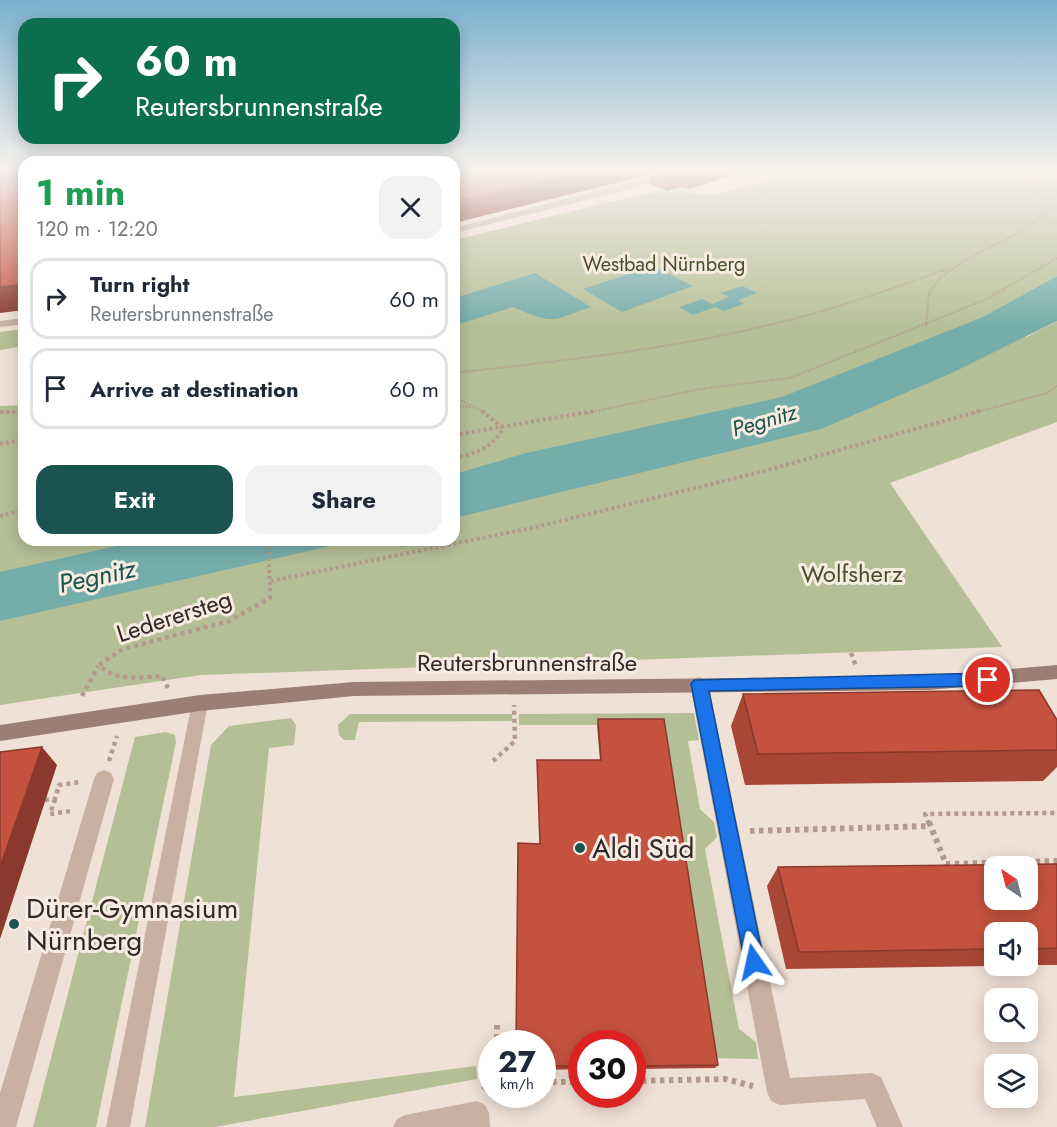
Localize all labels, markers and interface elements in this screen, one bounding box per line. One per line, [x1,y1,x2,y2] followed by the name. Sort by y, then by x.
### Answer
[135,31,238,92] text: 60 m
[36,42,114,120] icon: right
[135,87,383,126] text: Reutersbrunnenstraße
[36,166,125,218] text: 1 min
[379,176,442,239] button: close
[36,215,158,244] text: 120 m · 12:20
[583,250,745,279] park label: Westbad Nürnberg
[90,268,190,300] text: Turn right
[39,282,72,315] icon: right
[389,283,439,315] text: 60 m
[90,300,274,329] text: Reutersbrunnenstraße
[39,372,72,405] icon: arrive
[90,373,299,405] text: Arrive at destination
[389,373,439,405] text: 60 m
[728,395,801,444] water label: Pegnitz
[36,465,233,534] button: Exit
[245,465,442,534] button: Share
[55,549,140,603] water label: Pegnitz
[801,556,903,591] park label: Wolfsherz
[112,581,236,651] street label: Lederersteg
[417,645,637,680] street label: Reutersbrunnenstraße
[962,654,1013,705] pin
[971,663,1004,696] icon: arrive
[592,828,695,869] place label: Aldi Süd
[573,841,587,855] marker: Aldi Süd
[984,856,1038,910] north arrow
[984,856,1038,1108] map controls
[26,888,238,961] place label: Dürer-Gymnasium Nürnberg
[7,917,21,931] marker: Dürer-Gymnasium Nürnberg
[984,922,1038,976] button: sound
[722,930,786,994] position arrow
[984,988,1038,1042] button: search
[568,1030,646,1108] speed limit sign: 30
[498,1040,536,1083] text: 27
[984,1054,1038,1108] button: layers
[500,1073,534,1095] text: km/h

